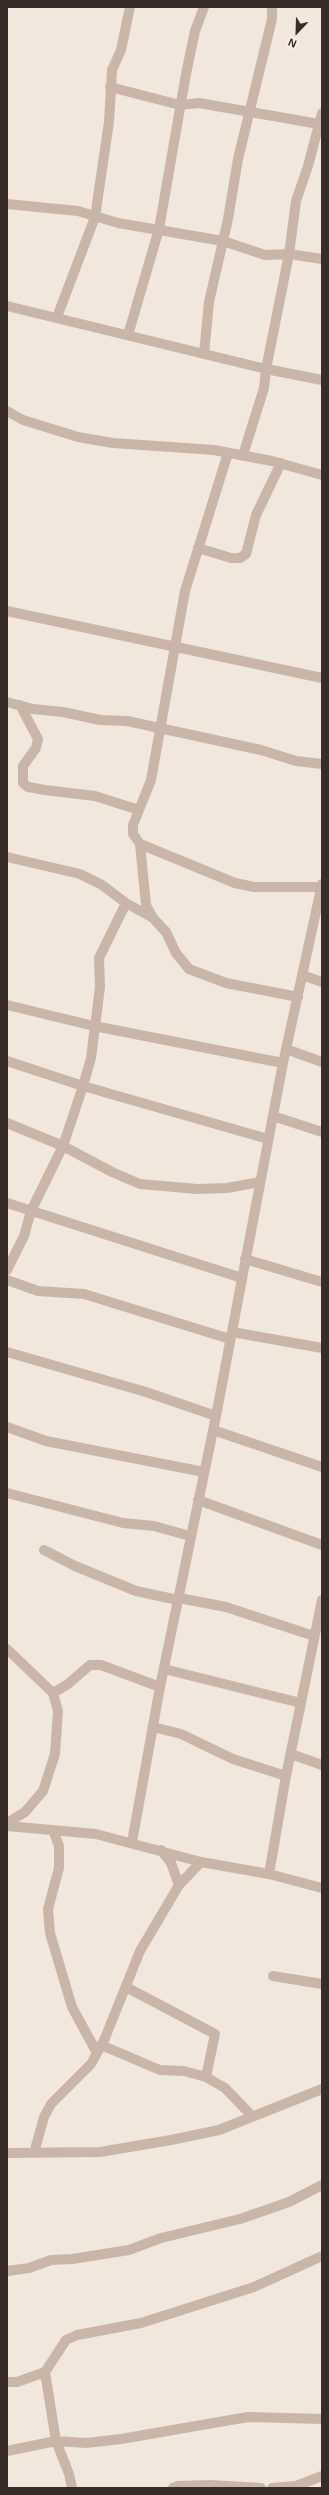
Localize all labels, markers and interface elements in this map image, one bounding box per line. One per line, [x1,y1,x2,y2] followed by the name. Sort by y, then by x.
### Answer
[277,12,317,52] north arrow
[286,36,298,50] text: N

